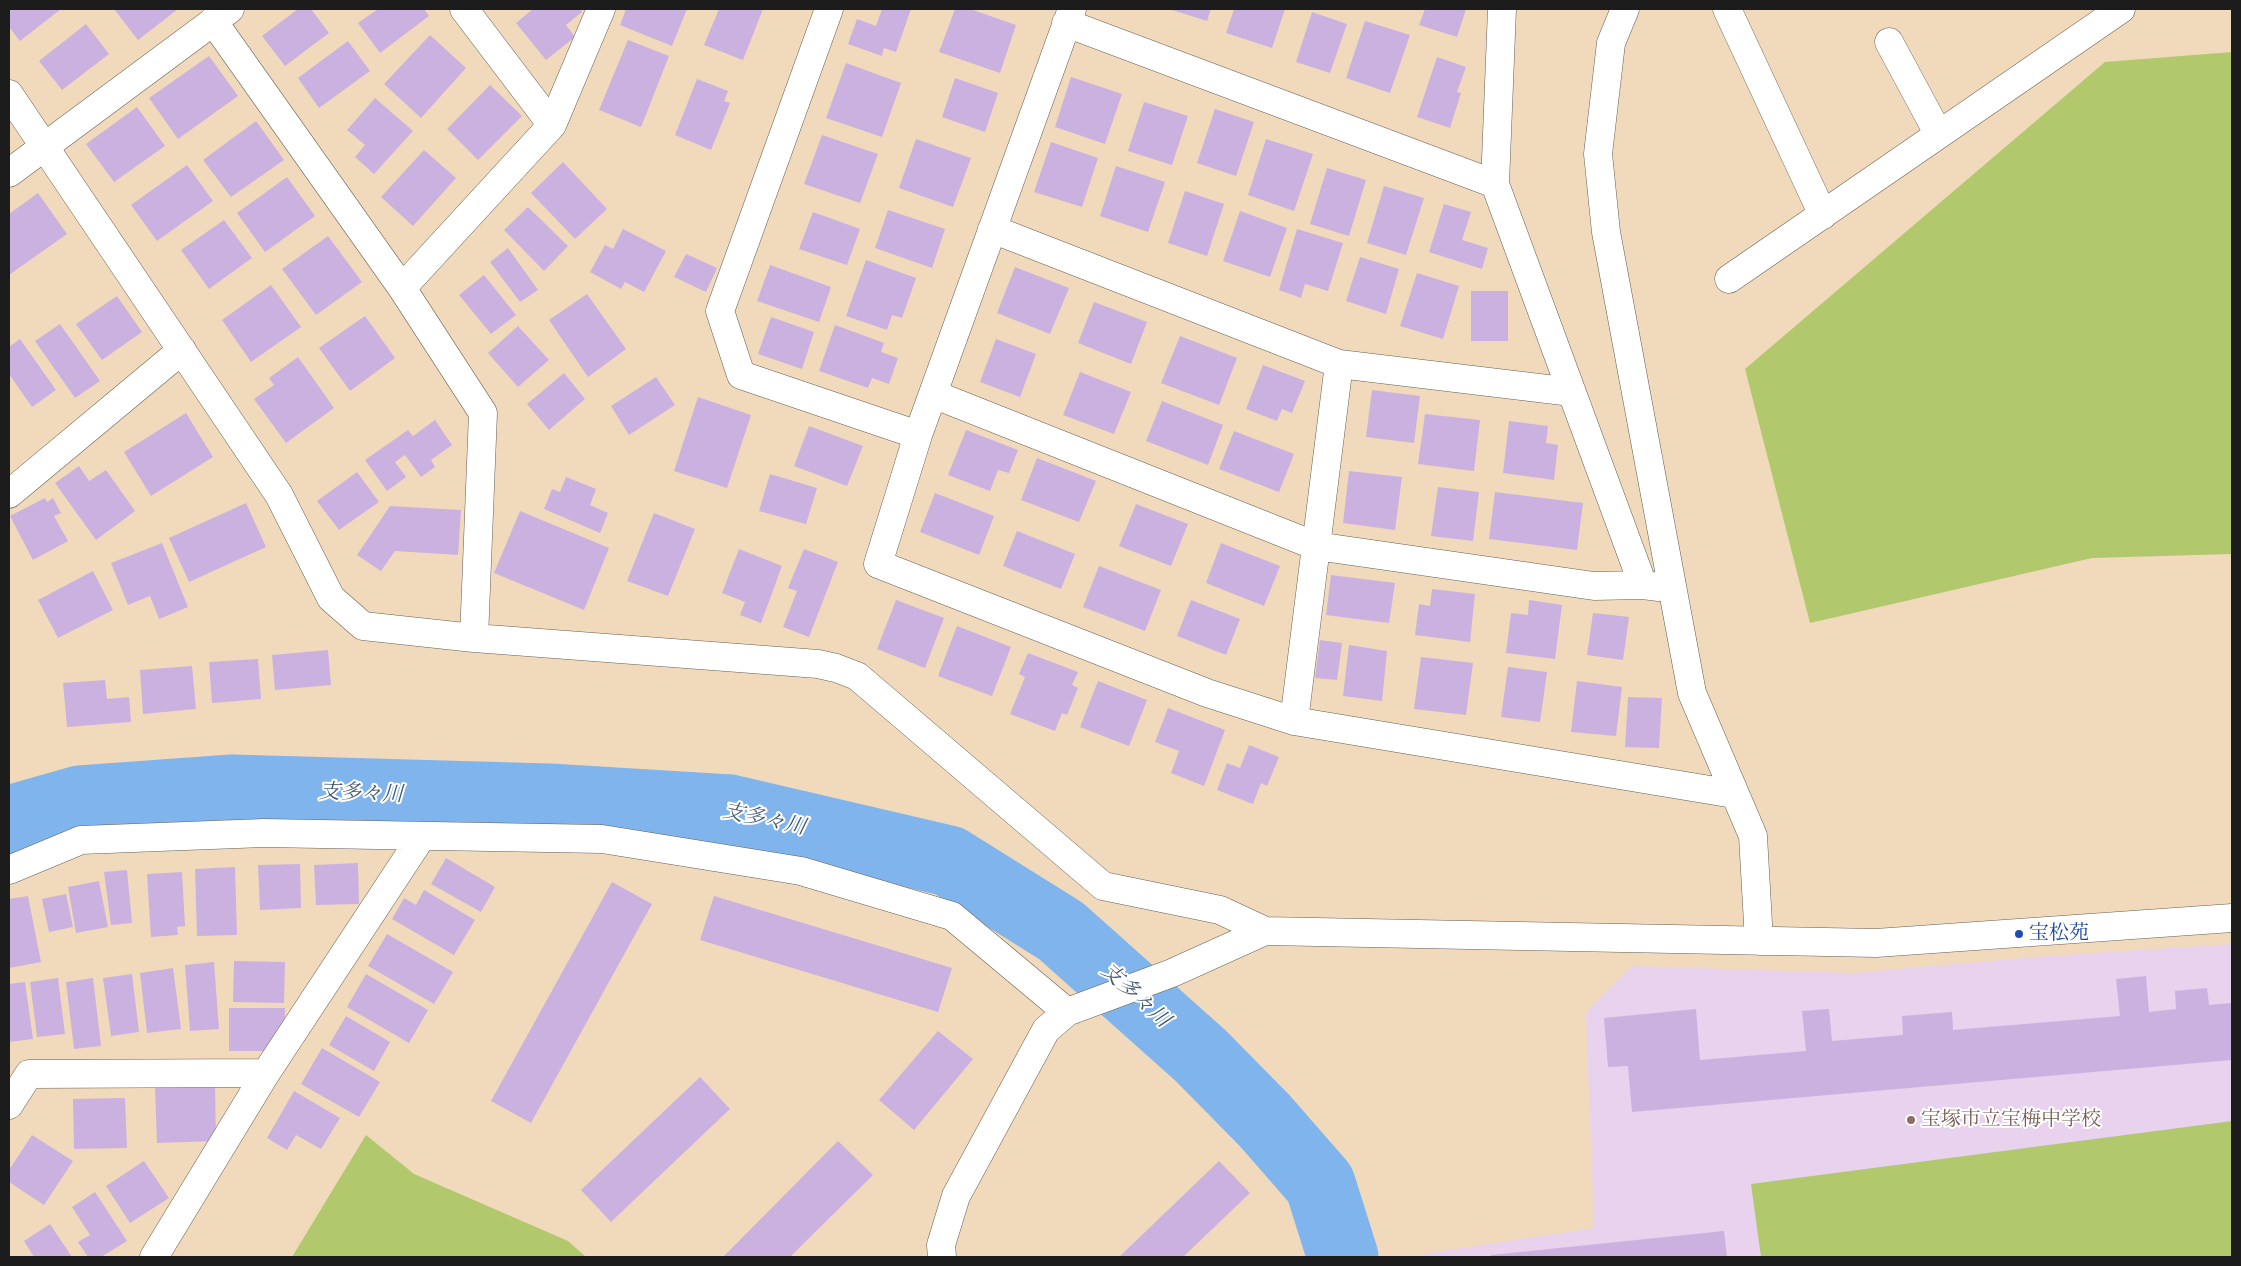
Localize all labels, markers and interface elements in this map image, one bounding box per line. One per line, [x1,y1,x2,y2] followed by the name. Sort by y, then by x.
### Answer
[319,780,403,808] water label: 支多々川
[720,799,808,841] water label: 支多々川
[2029,922,2089,946] place label: 宝松苑
[2013,928,2025,940] marker: 宝松苑
[1095,959,1175,1033] water label: 支多々川
[1921,1108,2101,1132] place label: 宝塚市立宝梅中学校
[1905,1114,1917,1126] marker: 宝塚市立宝梅中学校

